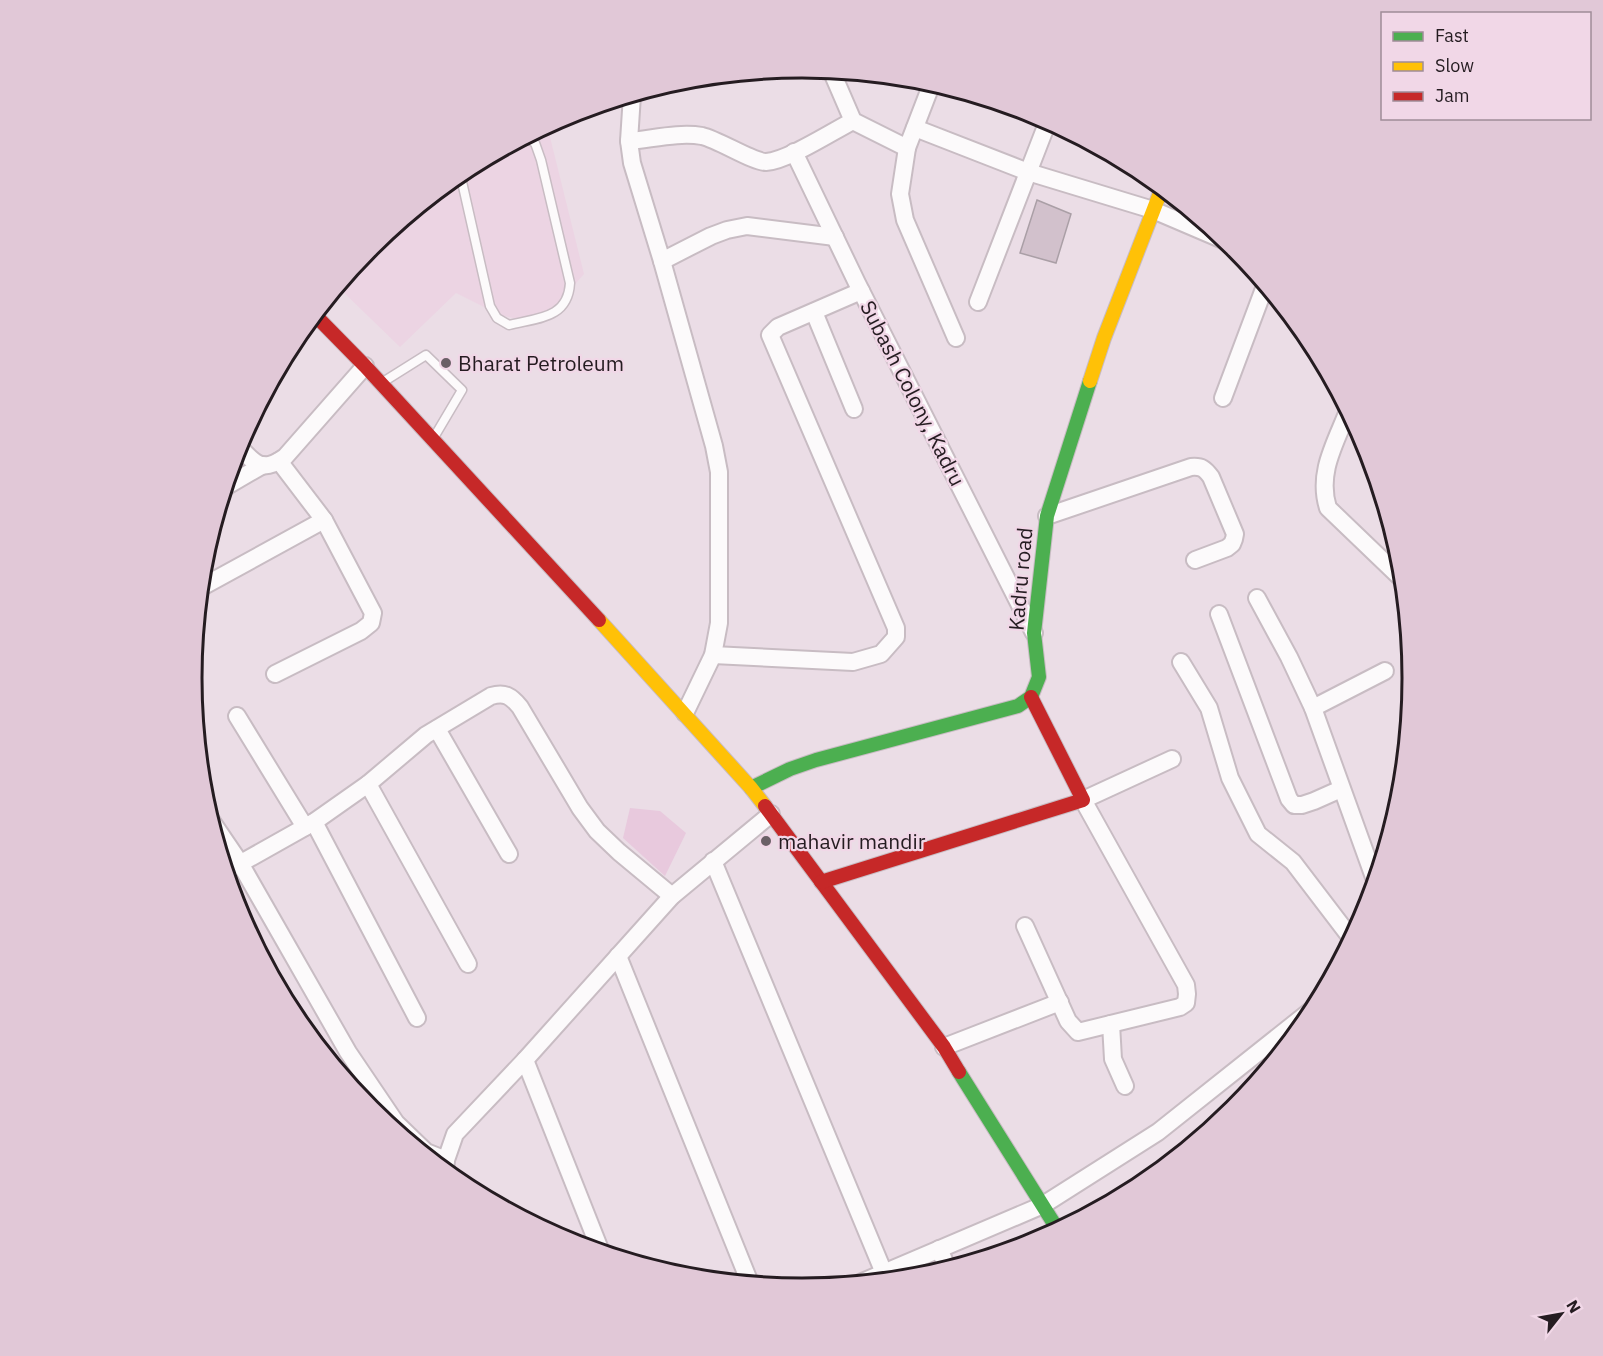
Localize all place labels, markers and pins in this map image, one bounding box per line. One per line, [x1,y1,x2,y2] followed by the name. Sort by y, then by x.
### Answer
[458,349,624,377] place label: Bharat Petroleum
[439,356,453,370] marker: Bharat Petroleum
[778,827,926,855] place label: mahavir mandir
[759,834,773,848] marker: mahavir mandir

